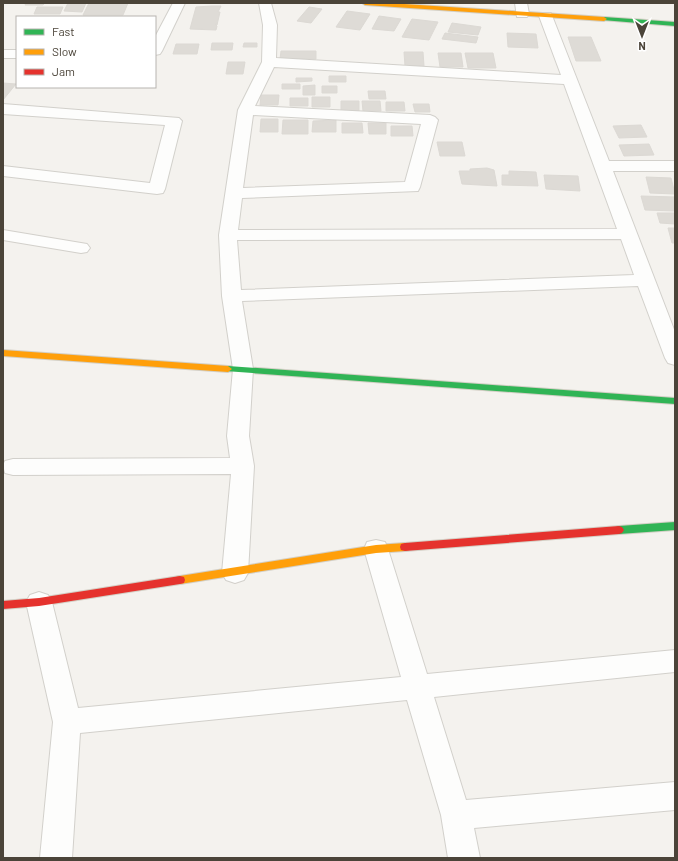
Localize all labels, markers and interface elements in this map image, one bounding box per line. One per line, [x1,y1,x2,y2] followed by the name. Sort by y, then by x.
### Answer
[16,16,156,88] legend
[622,16,662,56] north arrow
[52,24,75,38] text: Fast
[638,40,646,53] text: N
[52,44,77,58] text: Slow
[52,64,75,78] text: Jam

